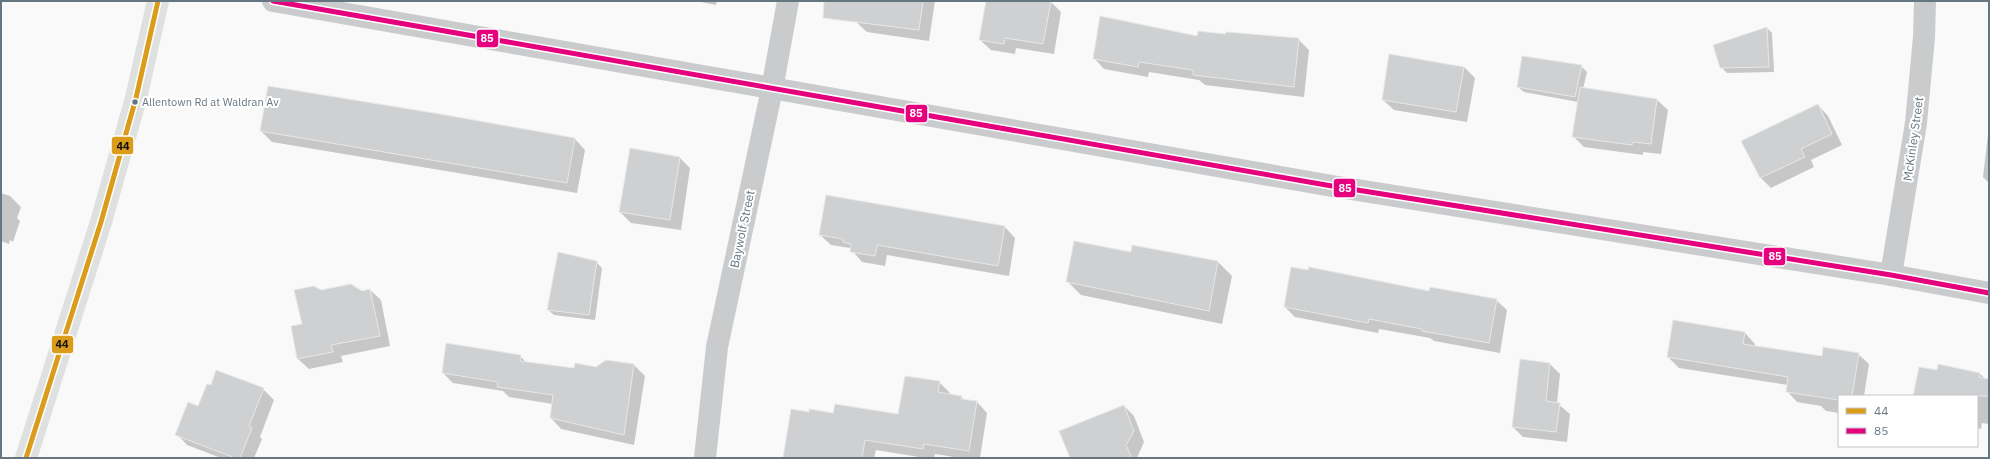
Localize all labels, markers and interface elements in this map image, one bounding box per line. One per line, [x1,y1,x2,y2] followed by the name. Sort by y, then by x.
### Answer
[476,29,499,48] line badge: 85
[480,31,494,45] text: 85
[142,95,279,109] place label: Allentown Rd at Waldran Av
[1900,96,1926,182] street label: McKinley Street
[130,97,140,107] marker: Allentown Rd at Waldran Av
[905,104,928,123] line badge: 85
[909,106,923,120] text: 85
[111,136,134,155] line badge: 44
[116,139,130,153] text: 44
[1333,178,1356,198] line badge: 85
[1338,181,1352,195] text: 85
[726,189,758,269] street label: Baywolf Street
[1763,247,1786,266] line badge: 85
[1768,249,1782,263] text: 85
[51,335,74,354] line badge: 44
[55,337,69,351] text: 44
[1838,395,1978,447] legend
[1874,403,1888,418] text: 44
[1874,423,1888,438] text: 85

